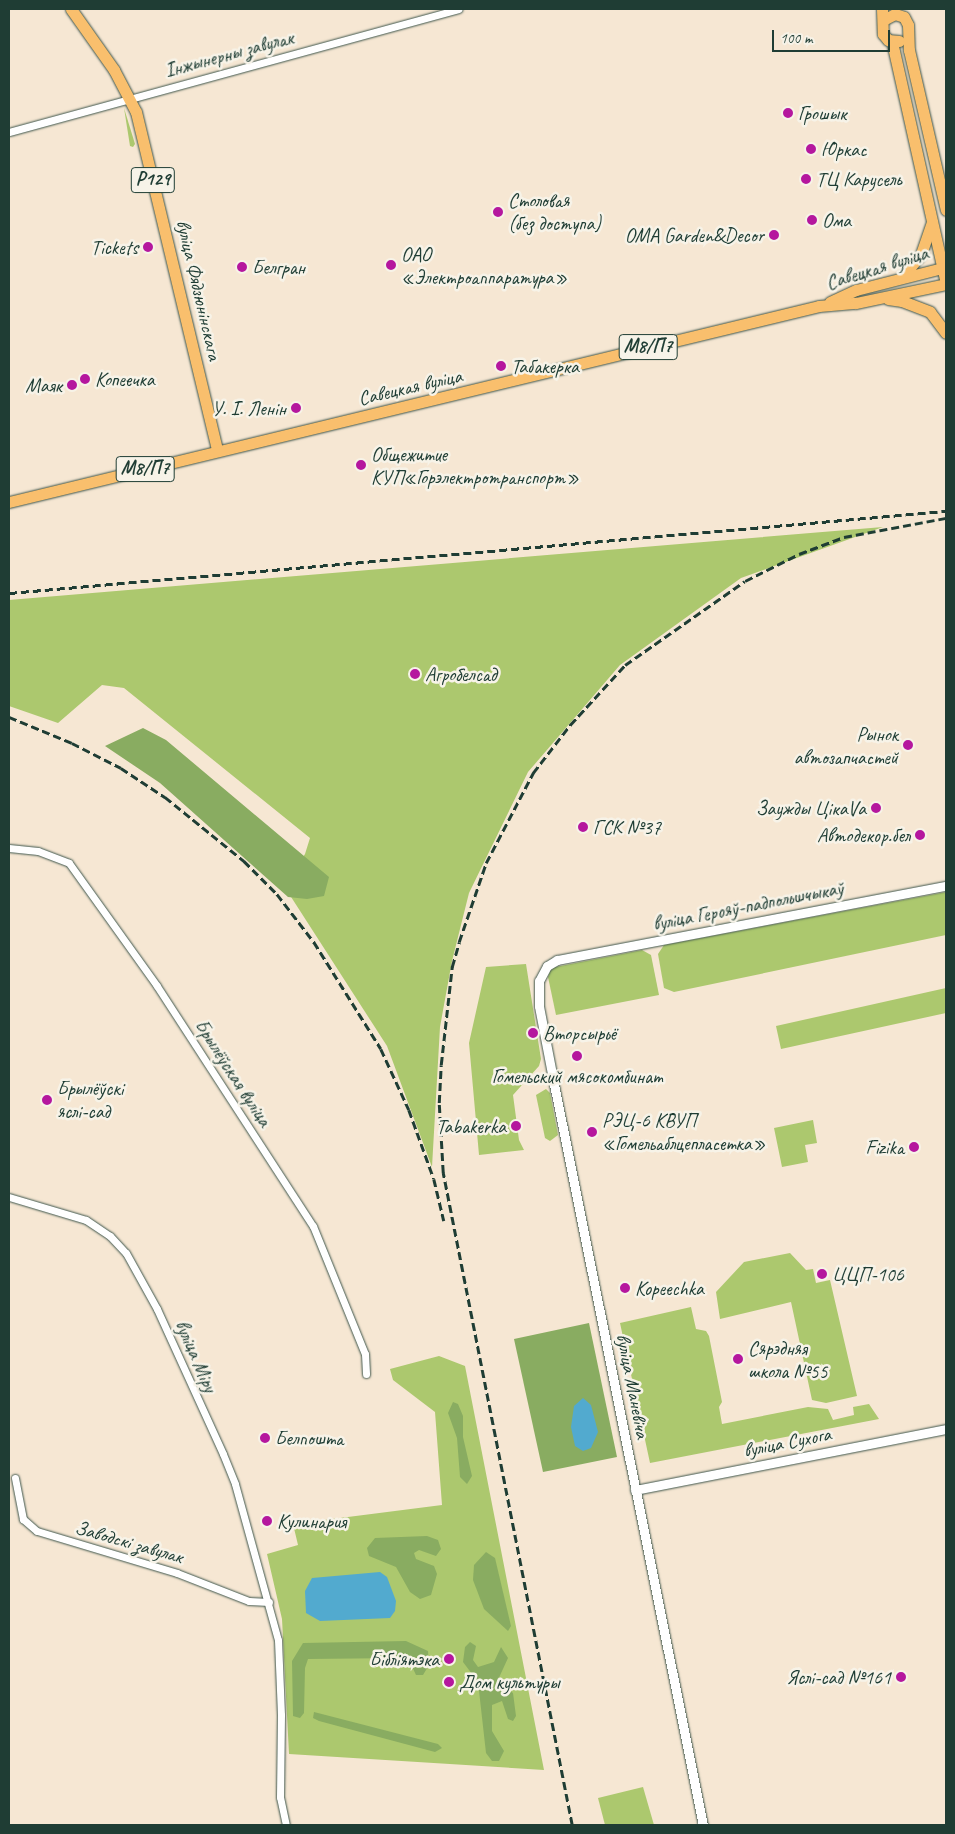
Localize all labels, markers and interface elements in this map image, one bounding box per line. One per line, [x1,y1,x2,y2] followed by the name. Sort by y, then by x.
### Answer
[775,20,892,52] scale bar
[162,25,296,83] street label: Інжынерны завулак
[780,29,812,48] text: 100 m
[798,101,846,125] place label: Грошык
[782,107,794,119] marker: Грошык
[821,137,866,161] place label: Юркас
[805,143,817,155] marker: Юркас
[130,164,176,196] road number: Р129
[816,167,902,191] place label: ТЦ Карусель
[800,173,812,185] marker: ТЦ Карусель
[508,188,600,235] place label: Столовая (без доступа)
[492,206,504,218] marker: Столовая (без доступа)
[822,208,851,232] place label: Ома
[806,214,818,226] marker: Ома
[171,217,227,363] street label: вуліца Фядзюнінскага
[625,223,764,247] place label: OMA Garden&Decor
[768,229,780,241] marker: OMA Garden&Decor
[91,235,138,259] place label: Tickets
[142,241,154,253] marker: Tickets
[823,241,931,295] street label: Савецкая вуліца
[401,242,567,289] place label: ОАО «Электроаппаратура»
[252,255,305,279] place label: Белгран
[385,259,397,271] marker: ОАО «Электроаппаратура»
[236,261,248,273] marker: Белгран
[618,331,678,364] road number: М8/П7
[511,354,579,378] place label: Табакерка
[495,360,507,372] marker: Табакерка
[356,363,464,411] street label: Савецкая вуліца
[95,367,155,391] place label: Копеечка
[25,373,62,397] place label: Маяк
[79,373,91,385] marker: Копеечка
[66,379,78,391] marker: Маяк
[212,396,286,420] place label: У. І. Ленін
[290,402,302,414] marker: У. І. Ленін
[371,442,579,489] place label: Общежитие КУП«Горэлектротранспорт»
[115,452,175,486] road number: М8/П7
[355,459,367,471] marker: Общежитие КУП«Горэлектротранспорт»
[425,662,496,686] place label: Агробелсад
[409,668,421,680] marker: Агробелсад
[794,722,898,769] place label: Рынок автозапчастей
[902,739,914,751] marker: Рынок автозапчастей
[756,796,866,820] place label: Заужды ЦікаVа
[870,802,882,814] marker: Заужды ЦікаVа
[593,815,661,839] place label: ГСК №37
[577,821,589,833] marker: ГСК №37
[817,823,910,847] place label: Автодекор.бел
[914,829,926,841] marker: Автодекор.бел
[651,876,845,936] street label: вуліца Герояў-падпольшчыкаў
[190,1015,276,1131] street label: Брылёўская вуліца
[543,1021,616,1045] place label: Вторсырьё
[527,1027,539,1039] marker: Вторсырьё
[571,1050,583,1062] marker: Гомельский мясокомбинат
[492,1064,662,1088] place label: Гомельский мясокомбинат
[57,1076,123,1123] place label: Брылёўскі яслі-сад
[41,1094,53,1106] marker: Брылёўскі яслі-сад
[602,1108,766,1155] place label: РЭЦ-6 КВУП «Гомельаблцепласетка»
[436,1114,506,1138] place label: Tabakerka
[510,1120,522,1132] marker: Tabakerka
[586,1126,598,1138] marker: РЭЦ-6 КВУП «Гомельаблцепласетка»
[865,1135,904,1159] place label: Fizika
[908,1141,920,1153] marker: Fizika
[832,1262,904,1286] place label: ЦЦП-106
[816,1268,828,1280] marker: ЦЦП-106
[635,1276,704,1300] place label: Kopeechka
[619,1282,631,1294] marker: Kopeechka
[170,1316,222,1396] street label: вуліца Міру
[611,1331,655,1441] street label: вуліца Маневіча
[748,1336,828,1383] place label: Сярэдняя школа №55
[732,1353,744,1365] marker: Сярэдняя школа №55
[741,1422,833,1462] street label: вуліца Сухога
[275,1426,343,1450] place label: Белпошта
[259,1432,271,1444] marker: Белпошта
[277,1509,346,1533] place label: Кулинария
[72,1515,186,1569] street label: Заводскі завулак
[261,1515,273,1527] marker: Кулинария
[370,1647,439,1671] place label: Бібліятэка
[443,1653,455,1665] marker: Бібліятэка
[786,1665,891,1689] place label: Яслі-сад №161
[459,1670,556,1694] place label: Дом культуры
[895,1671,907,1683] marker: Яслі-сад №161
[443,1676,455,1688] marker: Дом культуры

